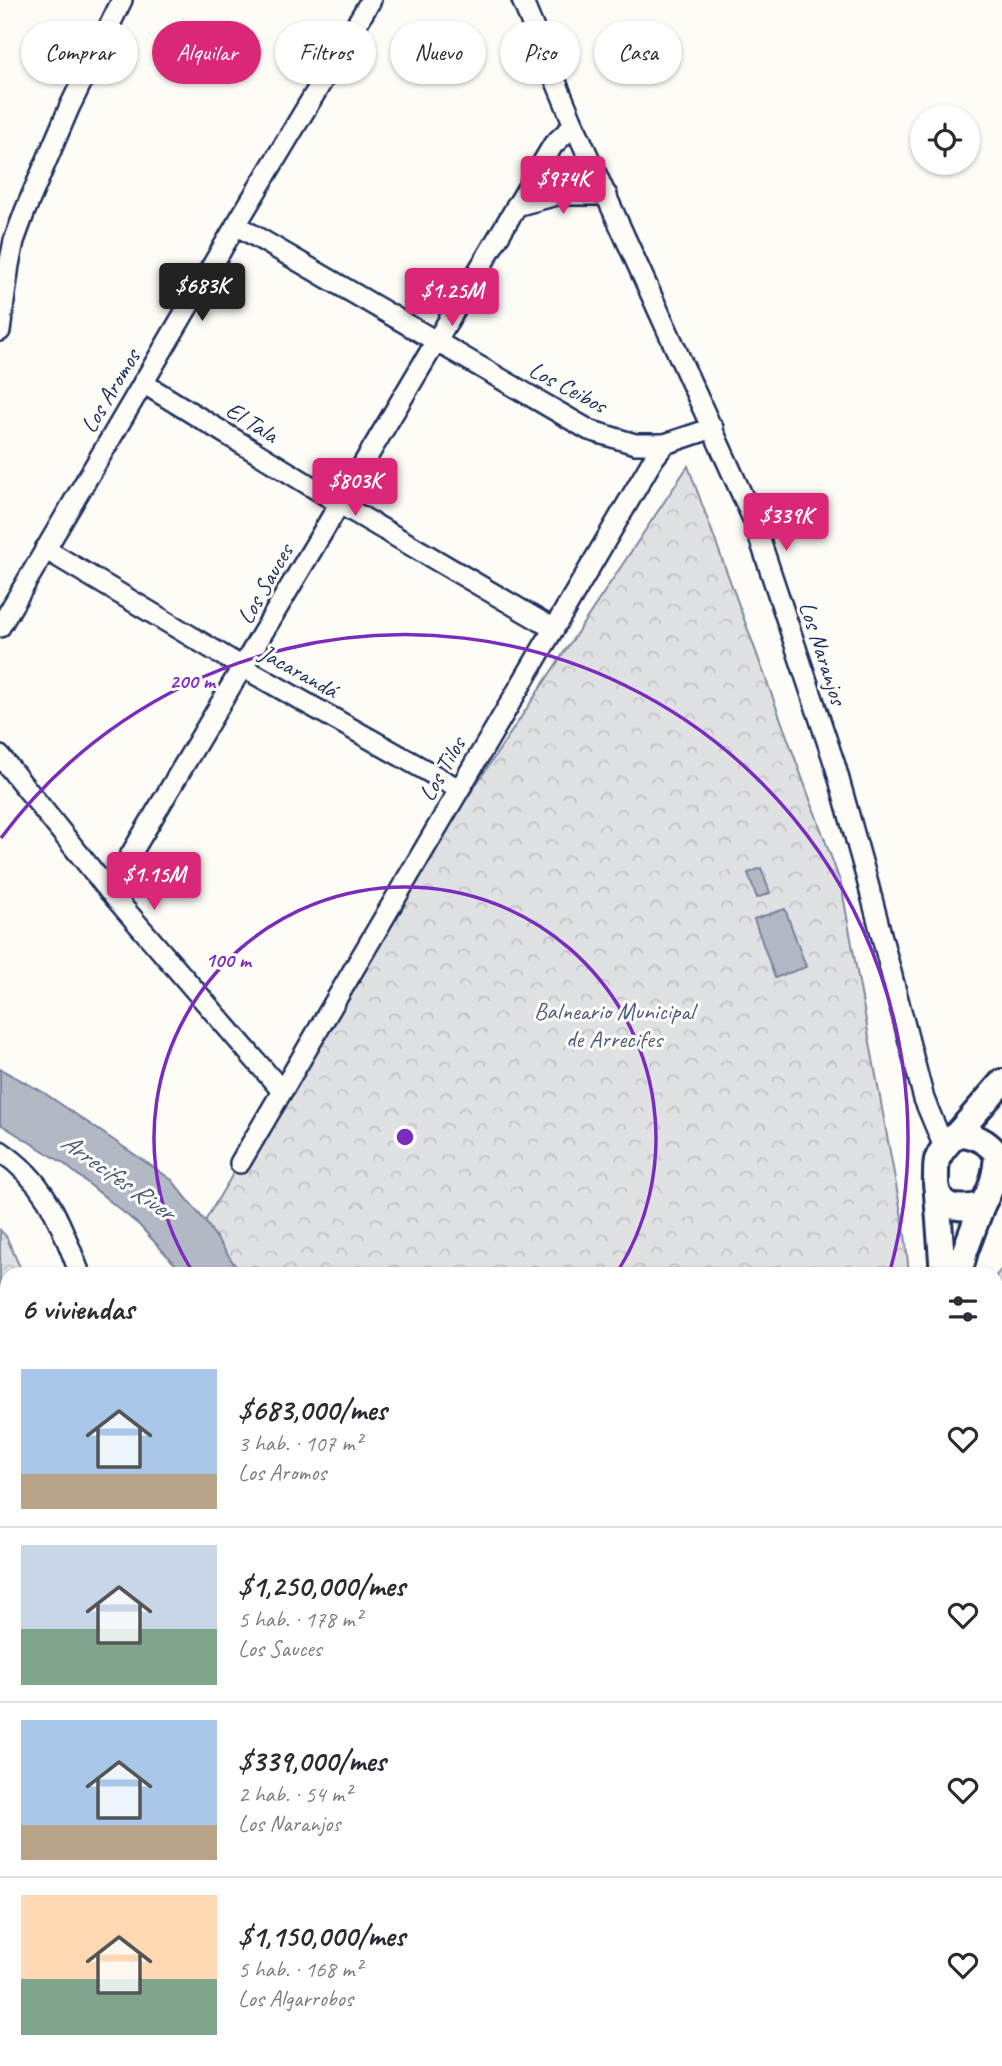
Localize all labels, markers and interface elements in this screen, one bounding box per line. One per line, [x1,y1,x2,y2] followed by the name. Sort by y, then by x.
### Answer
[21,21,138,84] chip: Comprar
[152,21,261,84] chip: Alquilar
[275,21,376,84] chip: Filtros
[390,21,486,84] chip: Nuevo
[500,21,580,84] chip: Piso
[594,21,682,84] chip: Casa
[910,105,980,175] map controls
[910,105,980,175] button: locate
[514,156,612,216] pin: $974K
[537,164,589,193] text: $974K
[153,264,251,323] pin: $683K
[395,268,509,328] pin: $1.25M
[175,271,229,300] text: $683K
[421,276,483,305] text: $1.25M
[73,341,148,438] street label: Los Aromos
[524,354,614,421] street label: Los Ceibos
[220,395,285,450] street label: El Tala
[306,458,404,518] pin: $803K
[328,466,382,495] text: $803K
[737,494,835,553] pin: $339K
[760,501,812,530] text: $339K
[230,537,301,629] street label: Los Sauces
[792,598,854,710] street label: Los Naranjos
[254,637,346,706] street label: Jacarandá
[169,668,217,694] text: 200 m
[412,730,473,806] street label: Los Tilos
[97,852,211,912] pin: $1.15M
[123,860,185,889] text: $1.15M
[205,947,253,973] text: 100 m
[534,996,698,1054] park label: Balneario Municipal de Arrecifes
[55,1125,185,1230] water label: Arrecifes River
[393,1125,417,1149] centre of rings
[21,1290,134,1328] text: 6 viviendas
[944,1290,982,1328] icon: filters
[238,1391,387,1429] text: $683,000/mes
[77,1397,161,1481] icon: home
[944,1420,982,1458] icon: heart
[238,1429,362,1458] text: 3 hab. · 107 m²
[238,1458,326,1487] text: Los Aromos
[238,1567,405,1605] text: $1,250,000/mes
[77,1573,161,1657] icon: home
[944,1596,982,1634] icon: heart
[238,1605,362,1634] text: 5 hab. · 178 m²
[238,1634,322,1663] text: Los Sauces
[238,1742,386,1780] text: $339,000/mes
[77,1748,161,1832] icon: home
[944,1771,982,1809] icon: heart
[238,1780,351,1809] text: 2 hab. · 54 m²
[238,1809,340,1838] text: Los Naranjos
[238,1917,405,1955] text: $1,150,000/mes
[77,1923,161,2007] icon: home
[944,1946,982,1984] icon: heart
[238,1955,362,1984] text: 5 hab. · 168 m²
[238,1984,353,2013] text: Los Algarrobos

